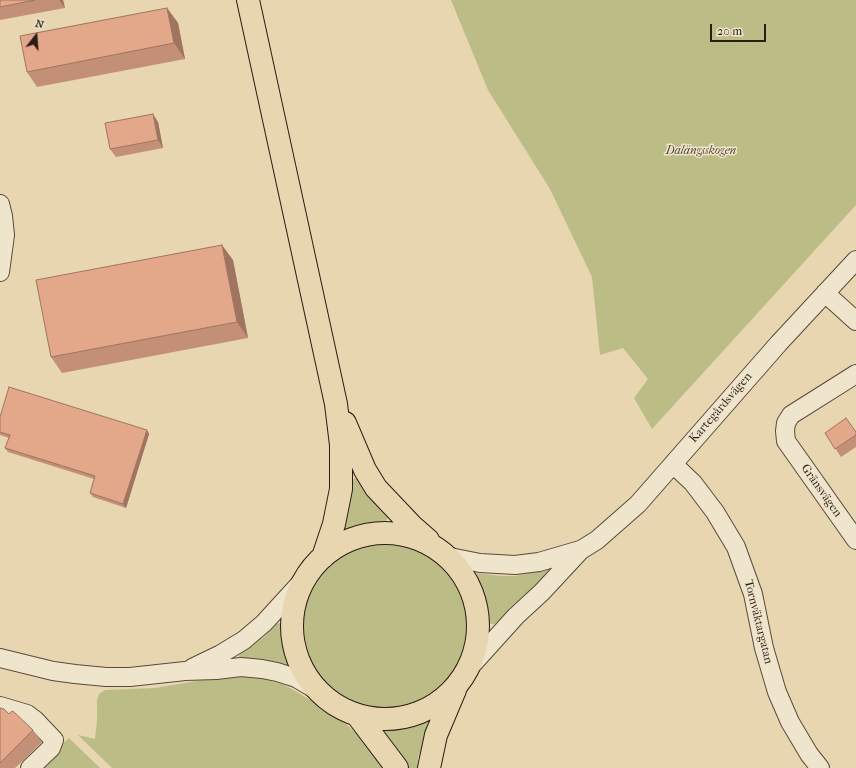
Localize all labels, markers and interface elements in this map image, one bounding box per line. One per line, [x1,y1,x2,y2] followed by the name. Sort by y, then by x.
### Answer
[16,16,56,56] north arrow
[712,16,768,42] scale bar
[34,17,46,31] text: N
[717,24,742,38] text: 20 m
[666,144,736,158] park label: Dalängsskogen
[687,370,755,446] street label: Kartegårdsvägen
[798,462,844,520] street label: Gränsvägen
[741,578,775,666] street label: Tornväktargatan

